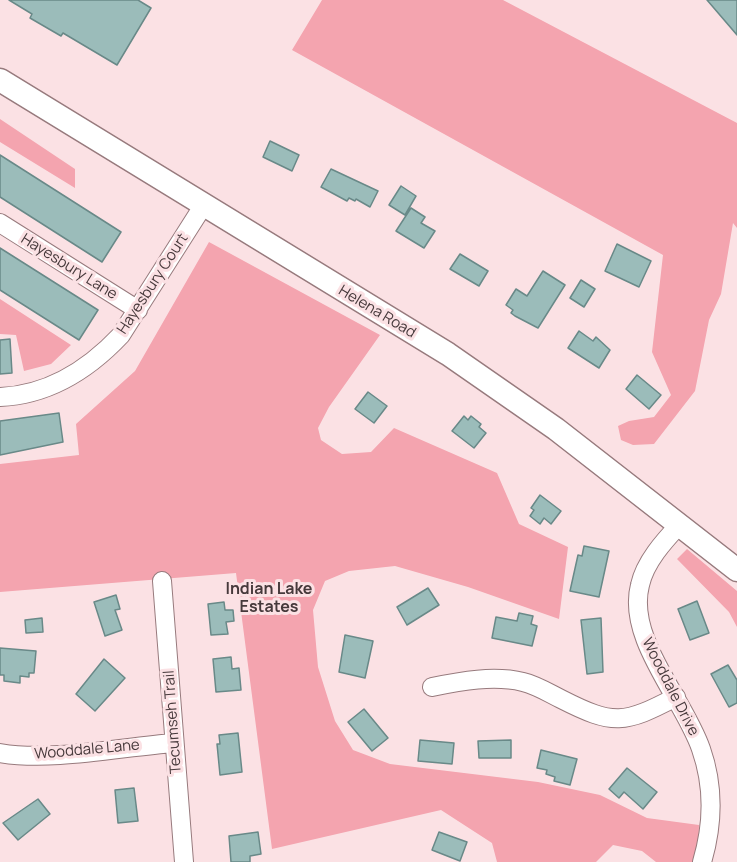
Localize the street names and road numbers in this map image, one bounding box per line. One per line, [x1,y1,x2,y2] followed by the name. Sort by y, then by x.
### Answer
[18,230,120,304] street label: Hayesbury Lane
[114,230,192,338] street label: Hayesbury Court
[335,282,419,342] street label: Helena Road
[638,635,702,739] street label: Wooddale Drive
[160,670,186,774] street label: Tecumseh Trail
[33,736,141,764] street label: Wooddale Lane

